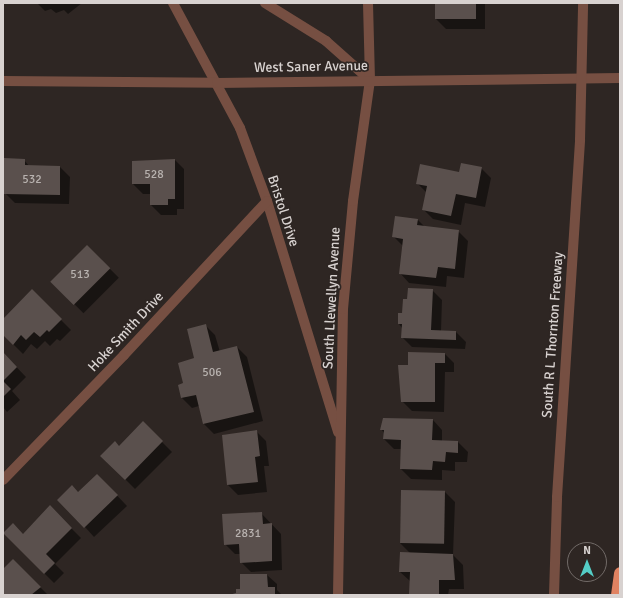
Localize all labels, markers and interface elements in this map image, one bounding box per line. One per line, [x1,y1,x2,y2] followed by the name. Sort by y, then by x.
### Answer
[254,58,368,76] street label: West Saner Avenue
[144,168,164,182] house number: 528
[22,173,42,187] house number: 532
[264,173,302,249] street label: Bristol Drive
[320,227,344,369] street label: South Llewellyn Avenue
[539,251,567,419] street label: South R L Thornton Freeway
[70,268,90,282] house number: 513
[85,289,167,375] street label: Hoke Smith Drive
[202,366,222,380] house number: 506
[235,527,261,541] house number: 2831
[567,542,607,582] north arrow
[583,544,591,557] text: N

